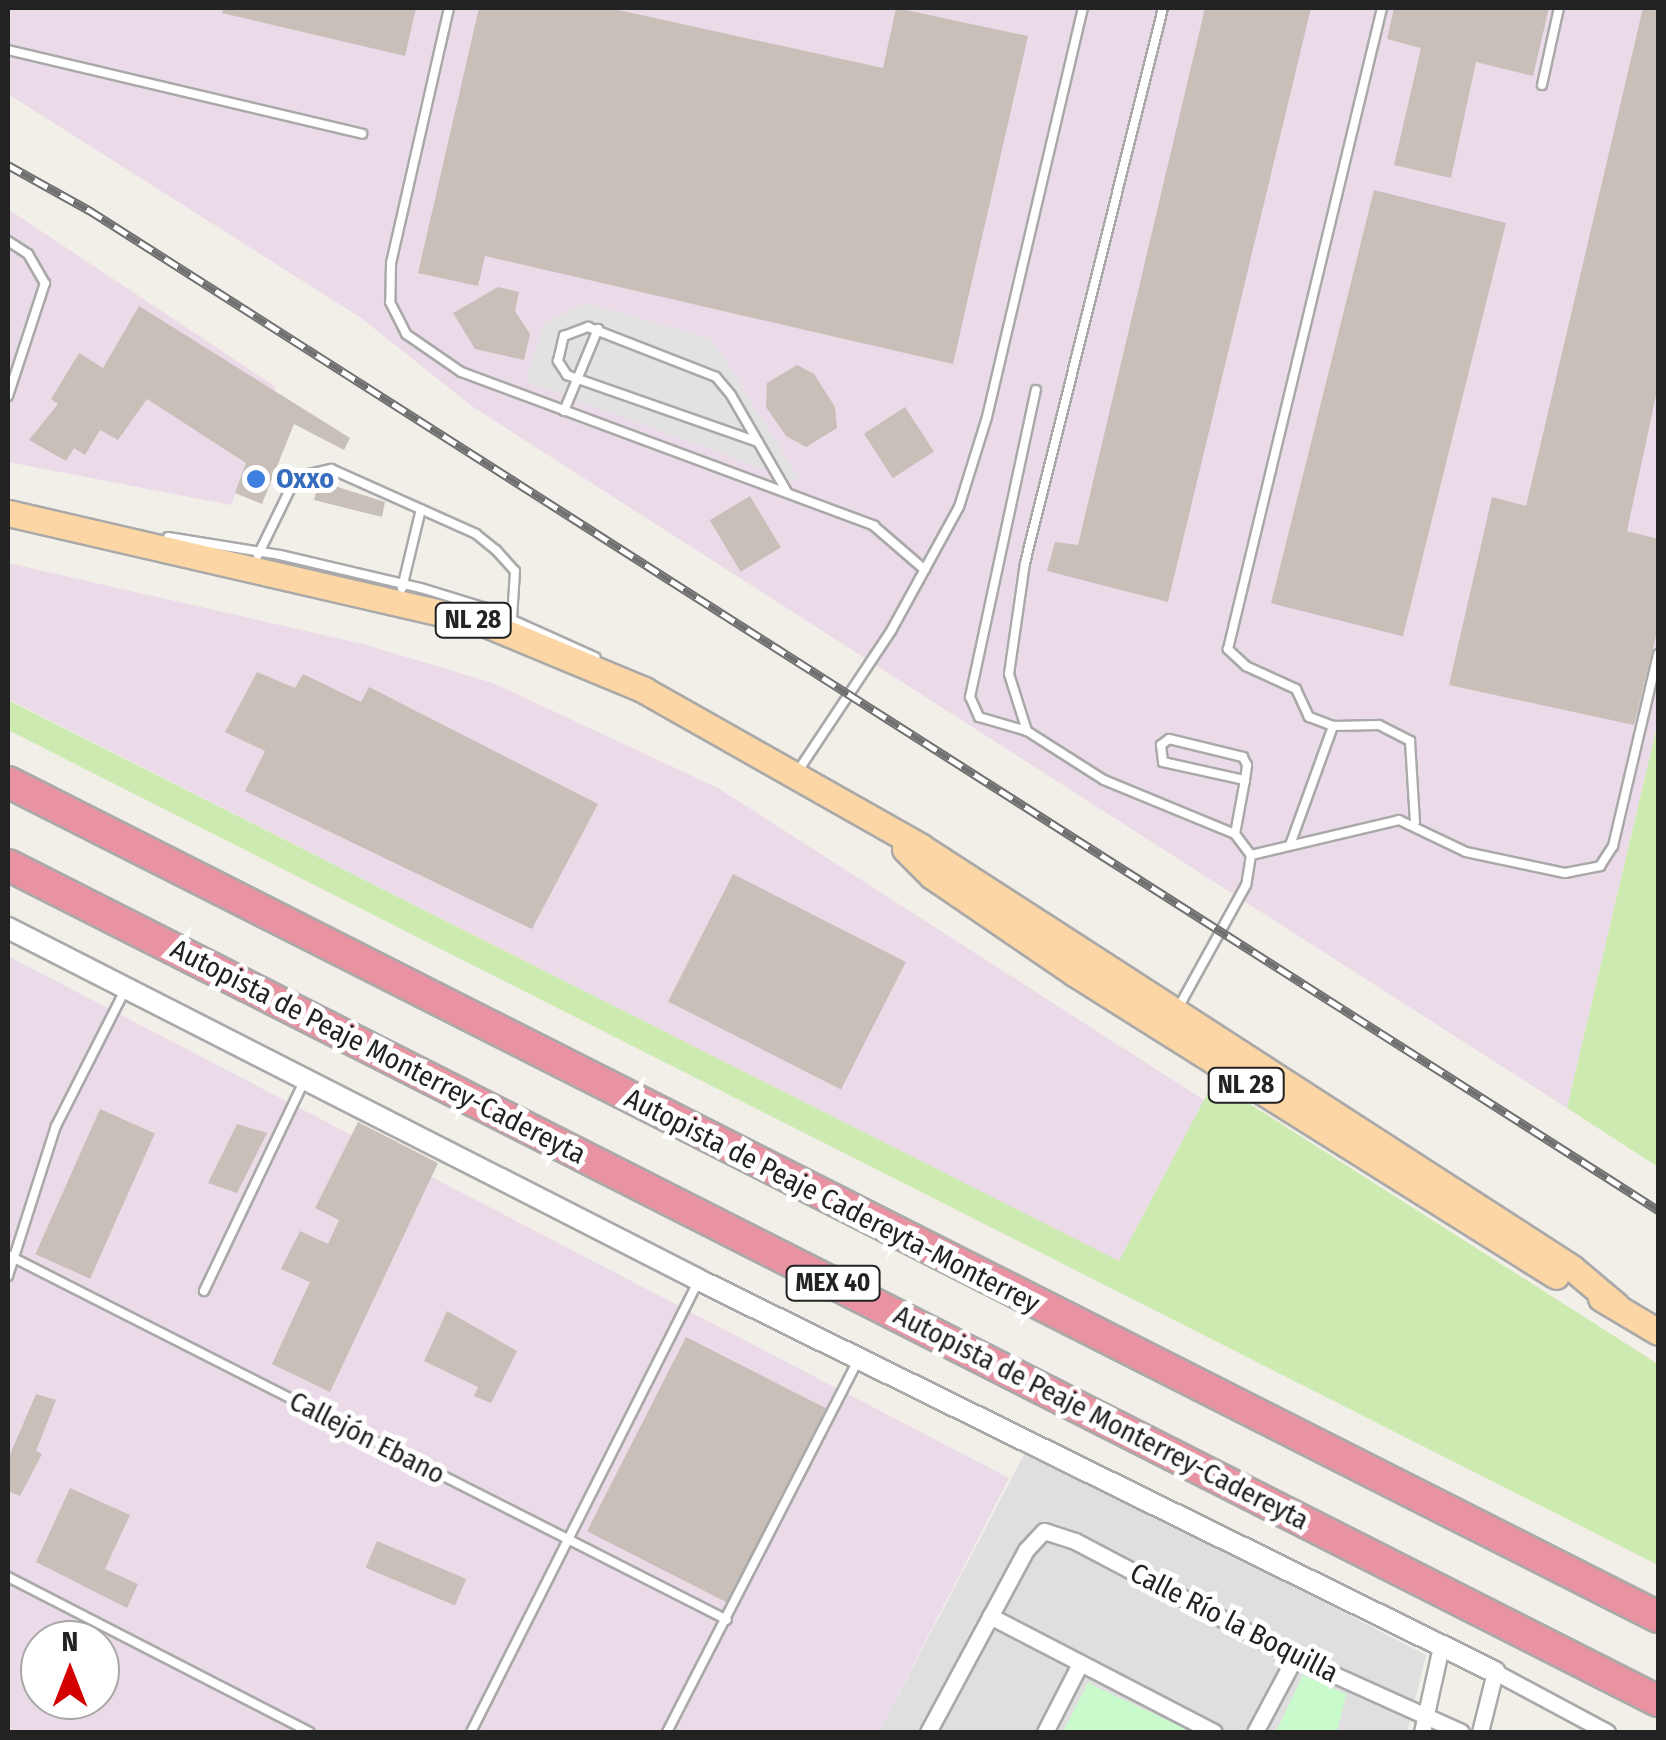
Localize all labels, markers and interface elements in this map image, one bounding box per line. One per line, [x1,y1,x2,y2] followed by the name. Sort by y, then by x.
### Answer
[276,462,334,496] place label: Oxxo
[245,468,267,490] marker: Oxxo
[433,600,513,640] road number: NL 28
[165,932,591,1172] street label: Autopista de Peaje Monterrey-Cadereyta
[1206,1065,1286,1105] road number: NL 28
[619,1081,1045,1321] street label: Autopista de Peaje Cadereyta-Monterrey
[786,1263,880,1303] road number: MEX 40
[888,1298,1314,1538] street label: Autopista de Peaje Monterrey-Cadereyta
[284,1384,450,1492] street label: Callejón Ebano
[1124,1556,1344,1690] street label: Calle Río la Boquilla
[20,1620,120,1720] north arrow
[62,1625,78,1658] text: N

